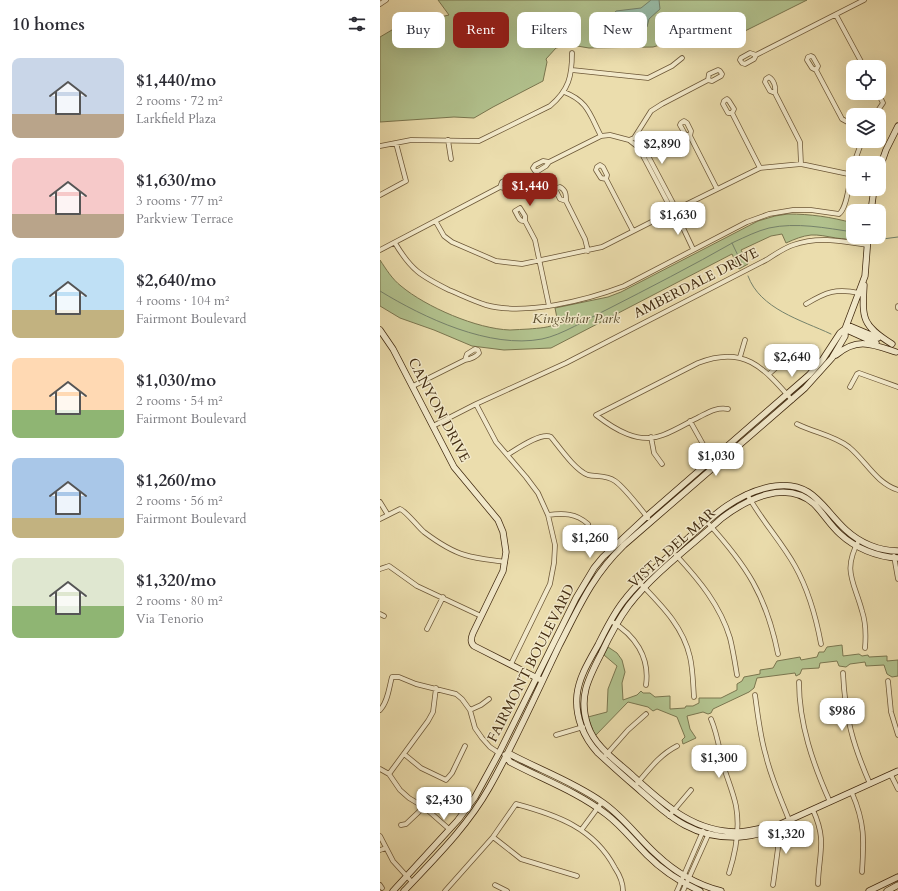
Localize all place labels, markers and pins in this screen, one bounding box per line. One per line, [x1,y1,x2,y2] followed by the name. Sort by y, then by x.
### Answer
[629,131,695,165] pin: $2,890
[497,173,563,207] pin: $1,440
[645,202,711,236] pin: $1,630
[759,344,825,378] pin: $2,640
[683,443,749,477] pin: $1,030
[557,525,623,559] pin: $1,260
[818,698,866,732] pin: $986
[686,745,752,779] pin: $1,300
[411,787,477,821] pin: $2,430
[753,821,819,855] pin: $1,320

